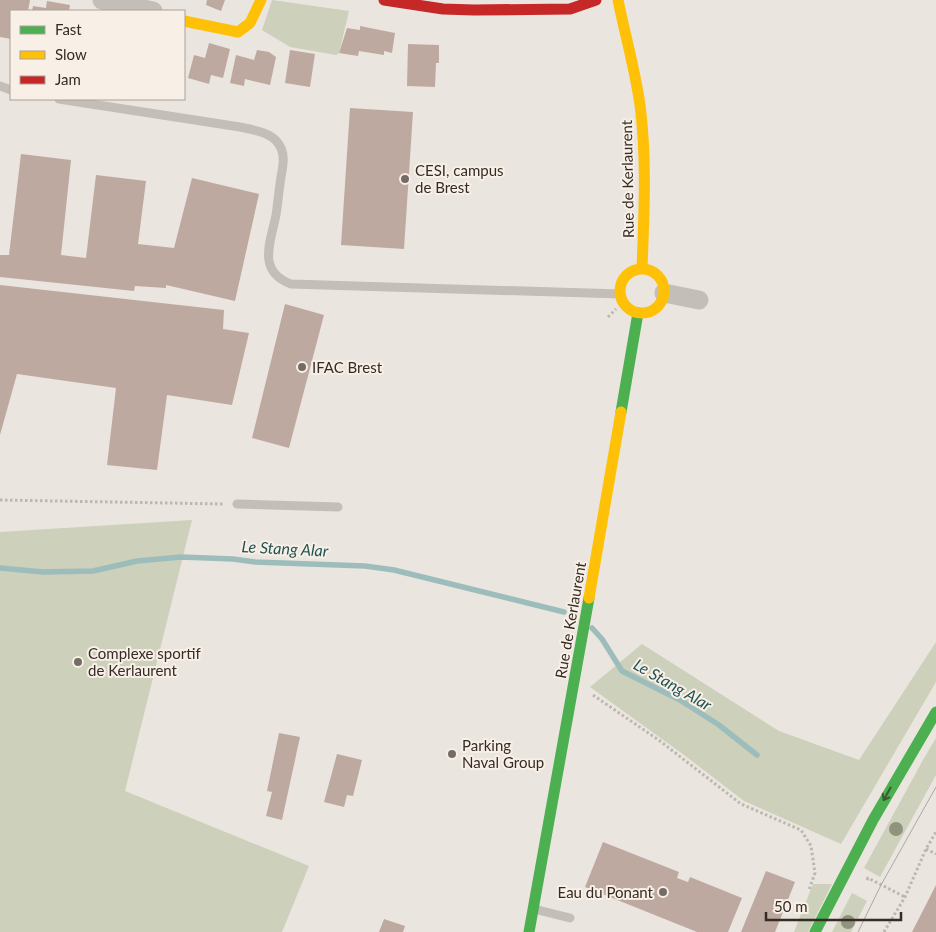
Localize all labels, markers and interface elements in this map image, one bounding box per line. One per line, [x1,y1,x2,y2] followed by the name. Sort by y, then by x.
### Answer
[10,10,185,100] legend
[55,20,82,38] text: Fast
[55,45,87,63] text: Slow
[55,70,81,88] text: Jam
[617,119,637,238] street label: Rue de Kerlaurent
[415,161,503,196] place label: CESI, campus de Brest
[399,173,411,185] marker: CESI, campus de Brest
[312,358,383,376] place label: IFAC Brest
[296,361,308,373] marker: IFAC Brest
[241,536,329,560] water label: Le Stang Alar
[551,560,589,680] street label: Rue de Kerlaurent
[88,644,201,679] place label: Complexe sportif de Kerlaurent
[631,654,716,714] water label: Le Stang Alar
[72,656,84,668] marker: Complexe sportif de Kerlaurent
[462,736,544,771] place label: Parking Naval Group
[446,748,458,760] marker: Parking Naval Group
[882,787,892,802] one-way arrow
[558,883,654,901] place label: Eau du Ponant
[657,886,669,898] marker: Eau du Ponant
[766,890,901,922] scale bar
[774,897,808,915] text: 50 m

